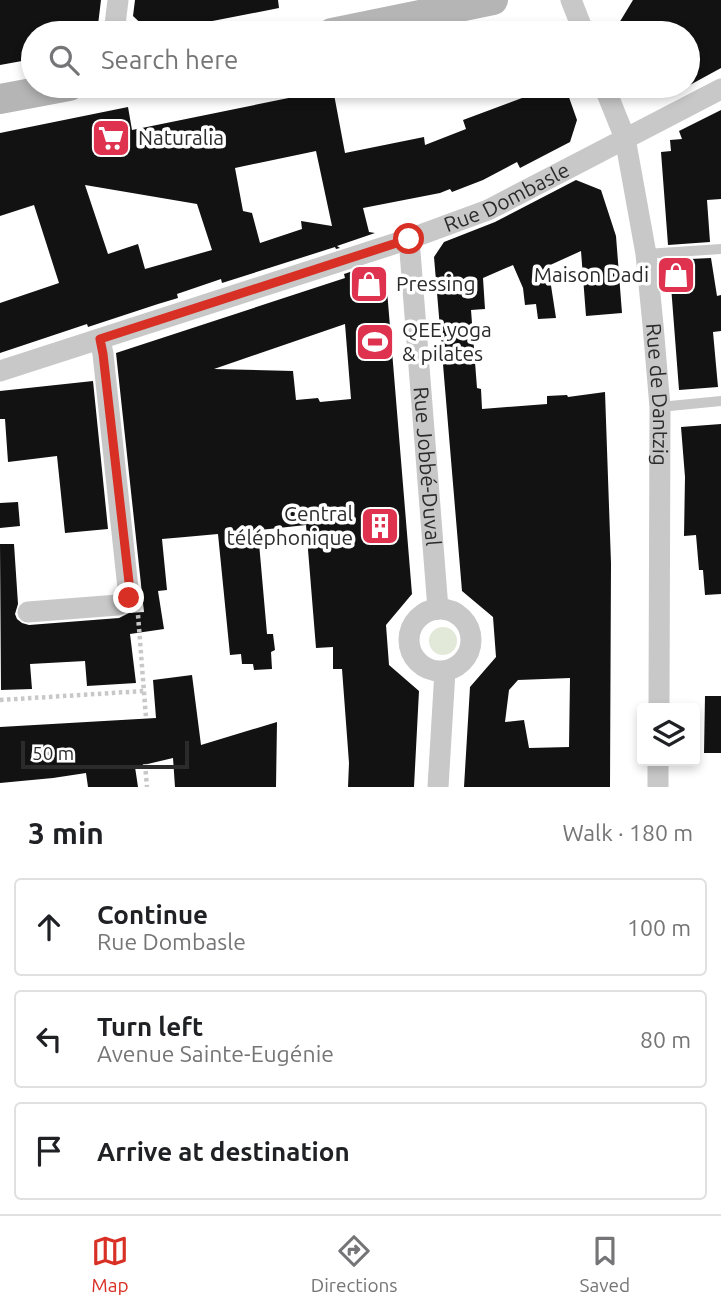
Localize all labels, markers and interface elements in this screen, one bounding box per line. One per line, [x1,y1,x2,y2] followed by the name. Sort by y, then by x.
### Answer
[21,21,700,98] search box
[45,41,83,79] icon: search
[101,45,238,74] text: Search here
[90,117,132,159] supermarket icon: Naturalia
[138,125,224,149] place label: Naturalia
[440,157,573,236] street label: Rue Dombasle
[393,223,424,254] route start
[655,254,697,296] shop icon: Maison Dadi
[534,262,649,286] place label: Maison Dadi
[348,263,390,305] shop icon: Pressing
[396,271,476,295] place label: Pressing
[402,317,492,365] place label: QEE yoga & pilates
[354,321,396,363] sports icon: QEE yoga & pilates
[642,322,673,466] street label: Rue de Dantzig
[410,386,446,547] street label: Rue Jobbé-Duval
[227,501,353,549] place label: Central téléphonique
[359,505,401,547] building icon: Central téléphonique
[113,582,144,613] route end
[637,703,700,766] map controls
[637,703,700,766] button: layers
[21,738,189,770] scale bar
[32,742,74,764] text: 50 m
[28,816,104,850] text: 3 min
[562,820,693,845] text: Walk · 180 m
[97,900,208,929] text: Continue
[30,908,68,946] icon: ahead
[627,915,691,940] text: 100 m
[97,929,246,954] text: Rue Dombasle
[97,1012,203,1041] text: Turn left
[30,1020,68,1058] icon: left
[640,1027,691,1052] text: 80 m
[97,1041,334,1066] text: Avenue Sainte-Eugénie
[30,1132,68,1170] icon: arrive
[97,1137,350,1166] text: Arrive at destination
[91,1232,129,1296] tab: Map
[311,1232,398,1296] tab: Directions
[579,1232,630,1296] tab: Saved

